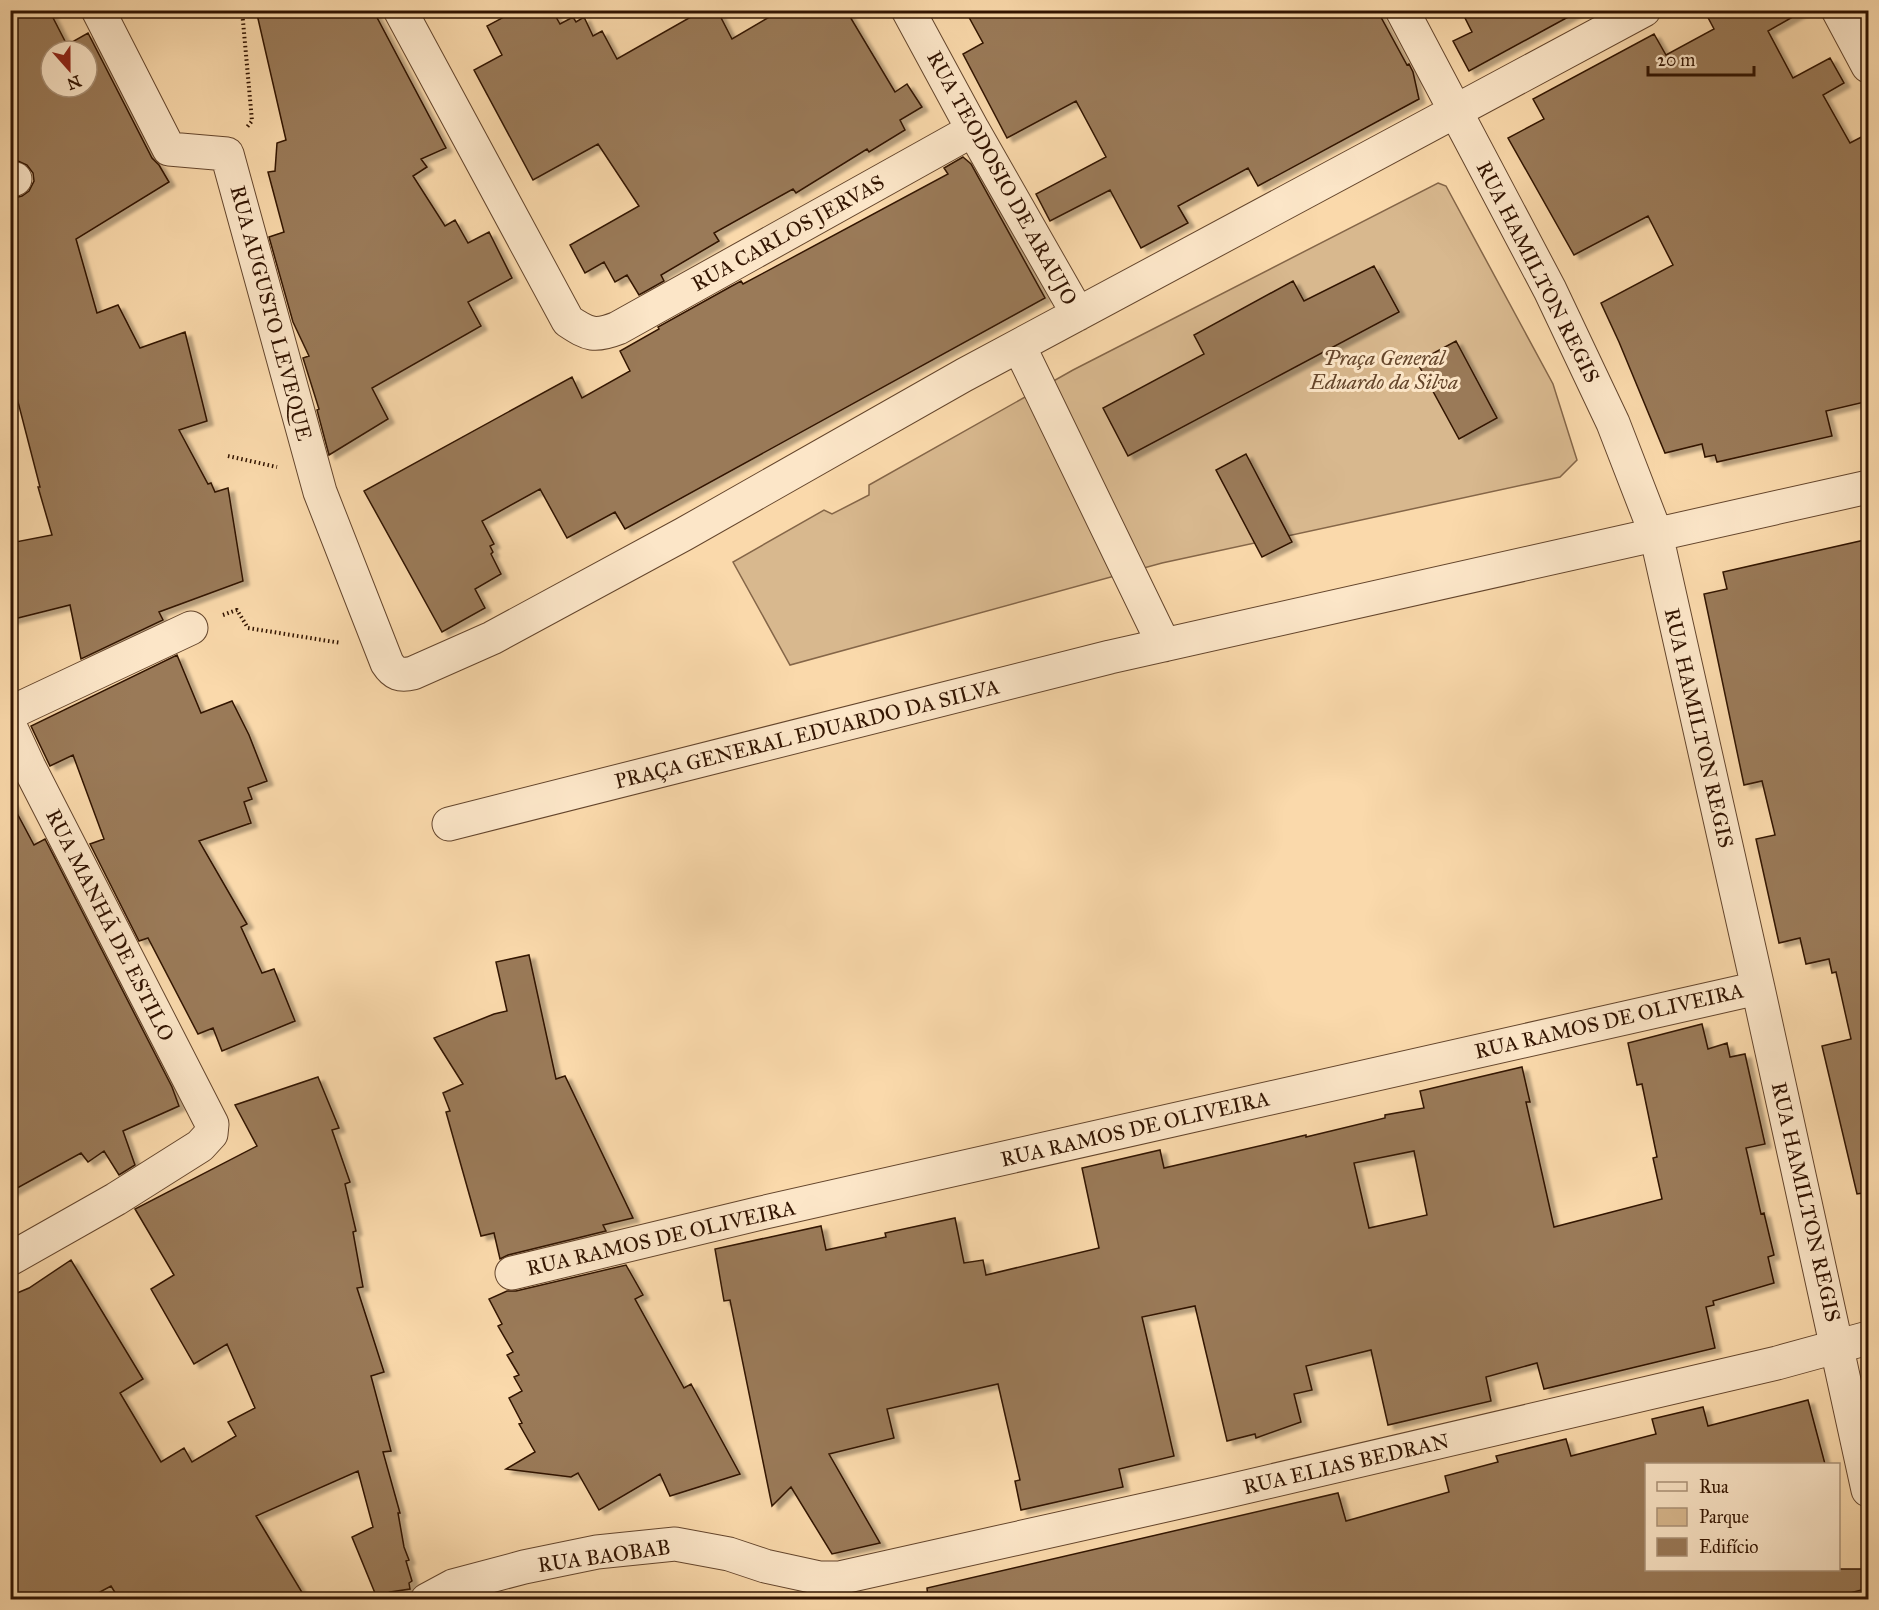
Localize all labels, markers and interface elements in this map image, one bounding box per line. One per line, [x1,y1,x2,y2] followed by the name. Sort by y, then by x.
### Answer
[39,39,99,99] north arrow
[1648,39,1754,77] scale bar
[921,46,1083,310] street label: RUA TEODOSIO DE ARAUJO
[1657,49,1695,71] text: 20 m
[64,71,84,94] text: N
[1471,157,1605,387] street label: RUA HAMILTON REGIS
[687,169,889,297] street label: RUA CARLOS JERVAS
[224,183,318,443] street label: RUA AUGUSTO LEVEQUE
[1309,345,1458,395] park label: Praça General Eduardo da Silva
[1659,606,1739,850] street label: RUA HAMILTON REGIS
[612,673,1002,795] street label: PRAÇA GENERAL EDUARDO DA SILVA
[40,805,180,1045] street label: RUA MANHÃ DE ESTILO
[1472,977,1746,1065] street label: RUA RAMOS DE OLIVEIRA
[1766,1080,1846,1324] street label: RUA HAMILTON REGIS
[998,1085,1272,1173] street label: RUA RAMOS DE OLIVEIRA
[524,1194,798,1282] street label: RUA RAMOS DE OLIVEIRA
[1240,1428,1452,1500] street label: RUA ELIAS BEDRAN
[1645,1463,1840,1571] legend
[1699,1476,1729,1498] text: Rua
[1699,1506,1749,1529] text: Parque
[536,1534,672,1578] street label: RUA BAOBAB
[1699,1536,1758,1558] text: Edifício

